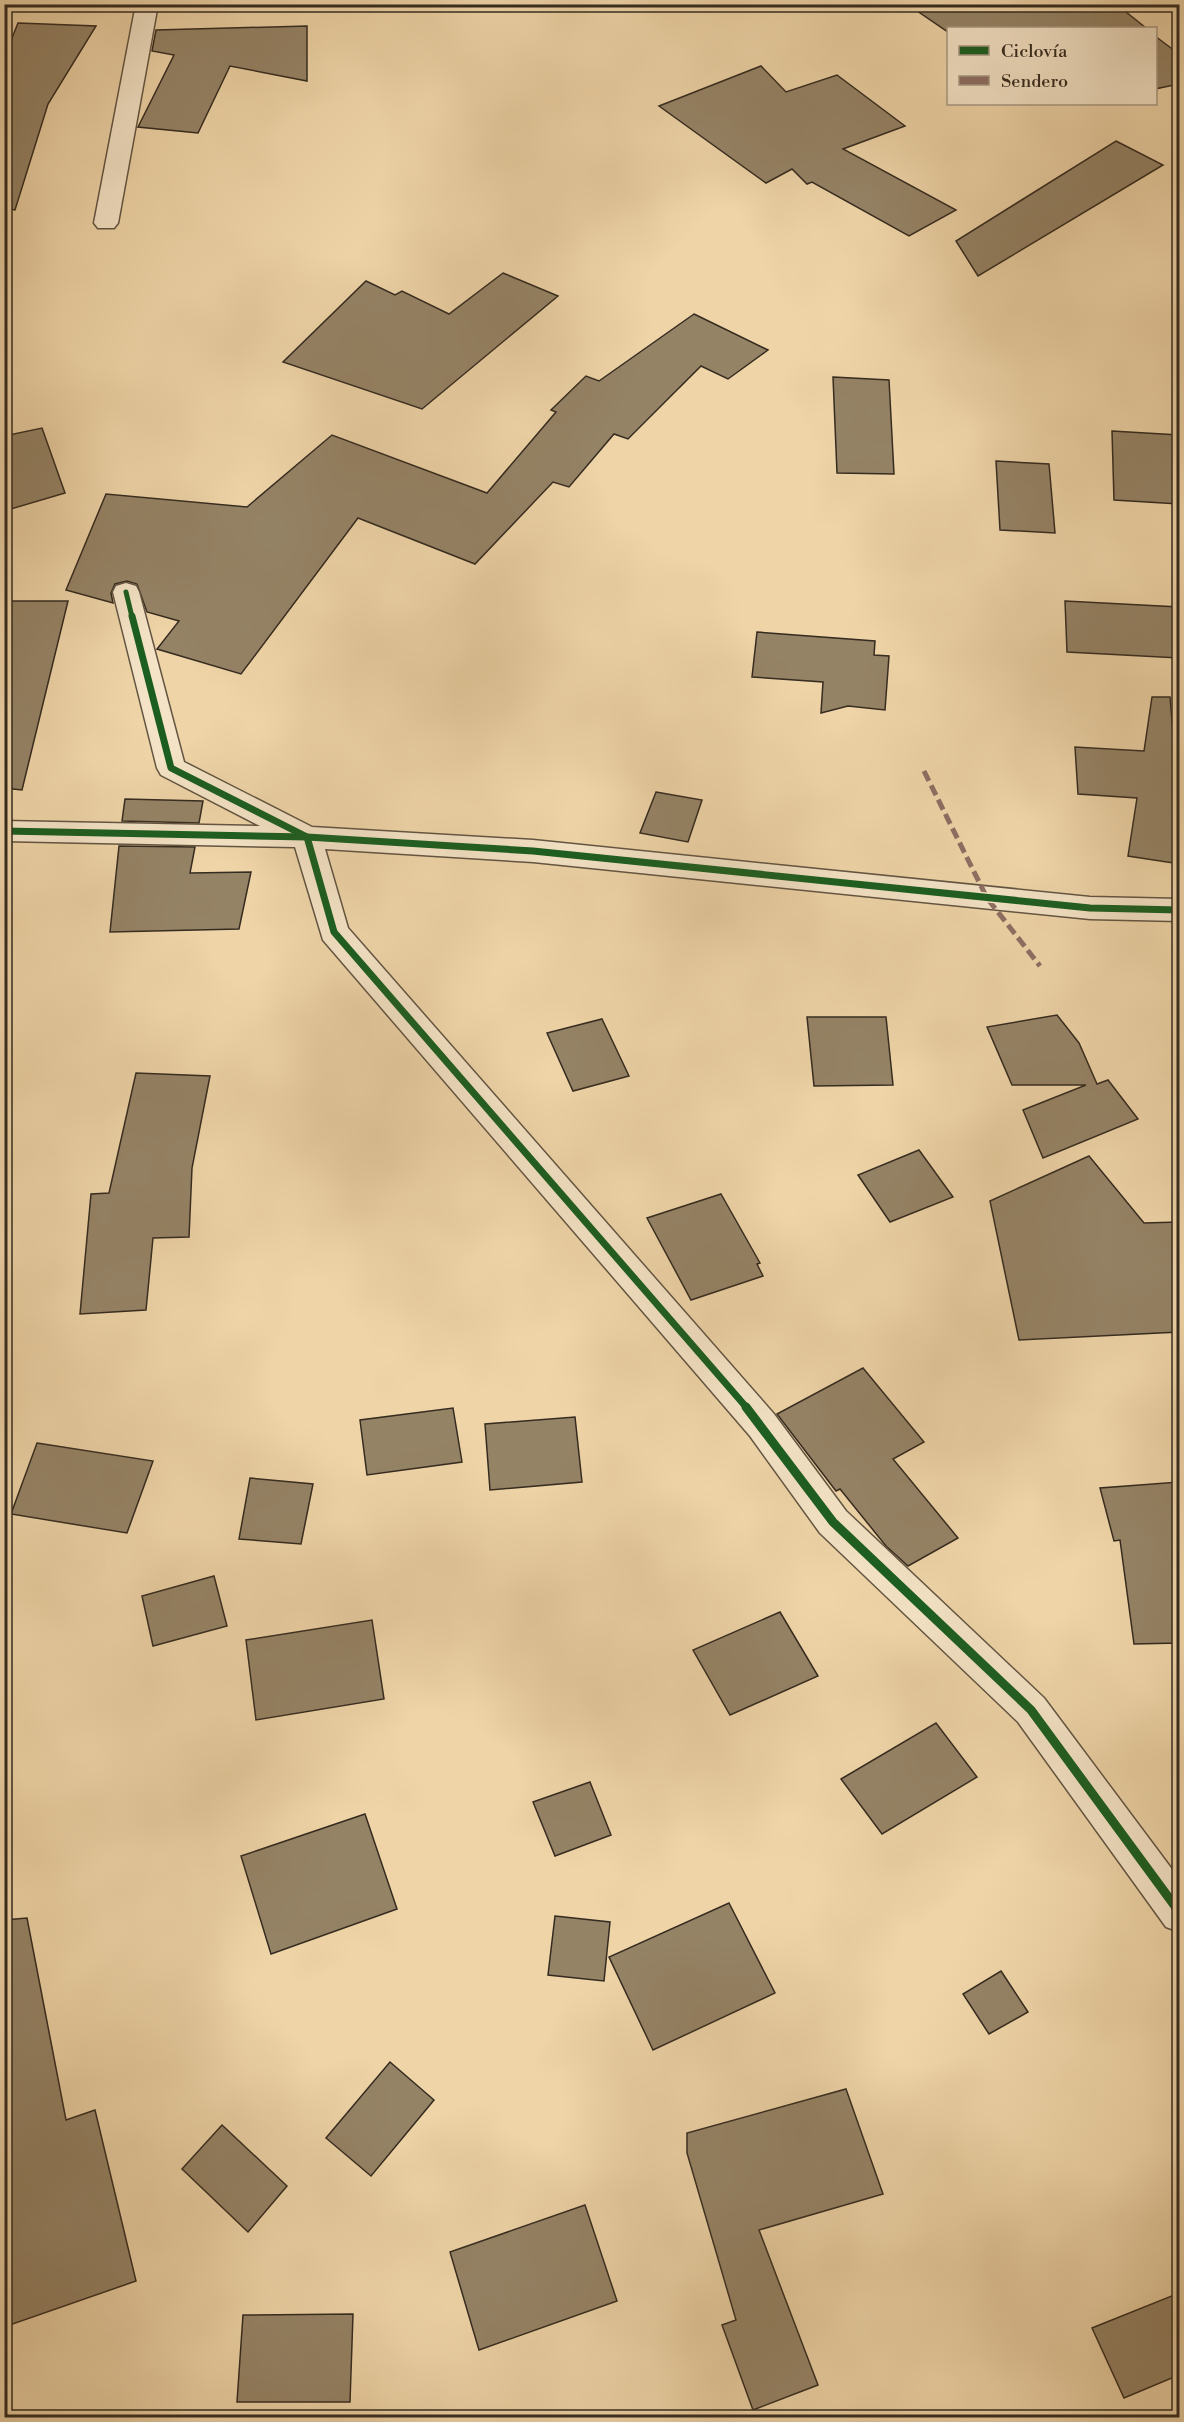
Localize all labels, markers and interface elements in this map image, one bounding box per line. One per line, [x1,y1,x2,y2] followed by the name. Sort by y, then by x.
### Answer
[947,27,1157,105] legend
[1001,40,1068,63] text: Ciclovía
[1001,70,1068,93] text: Sendero

